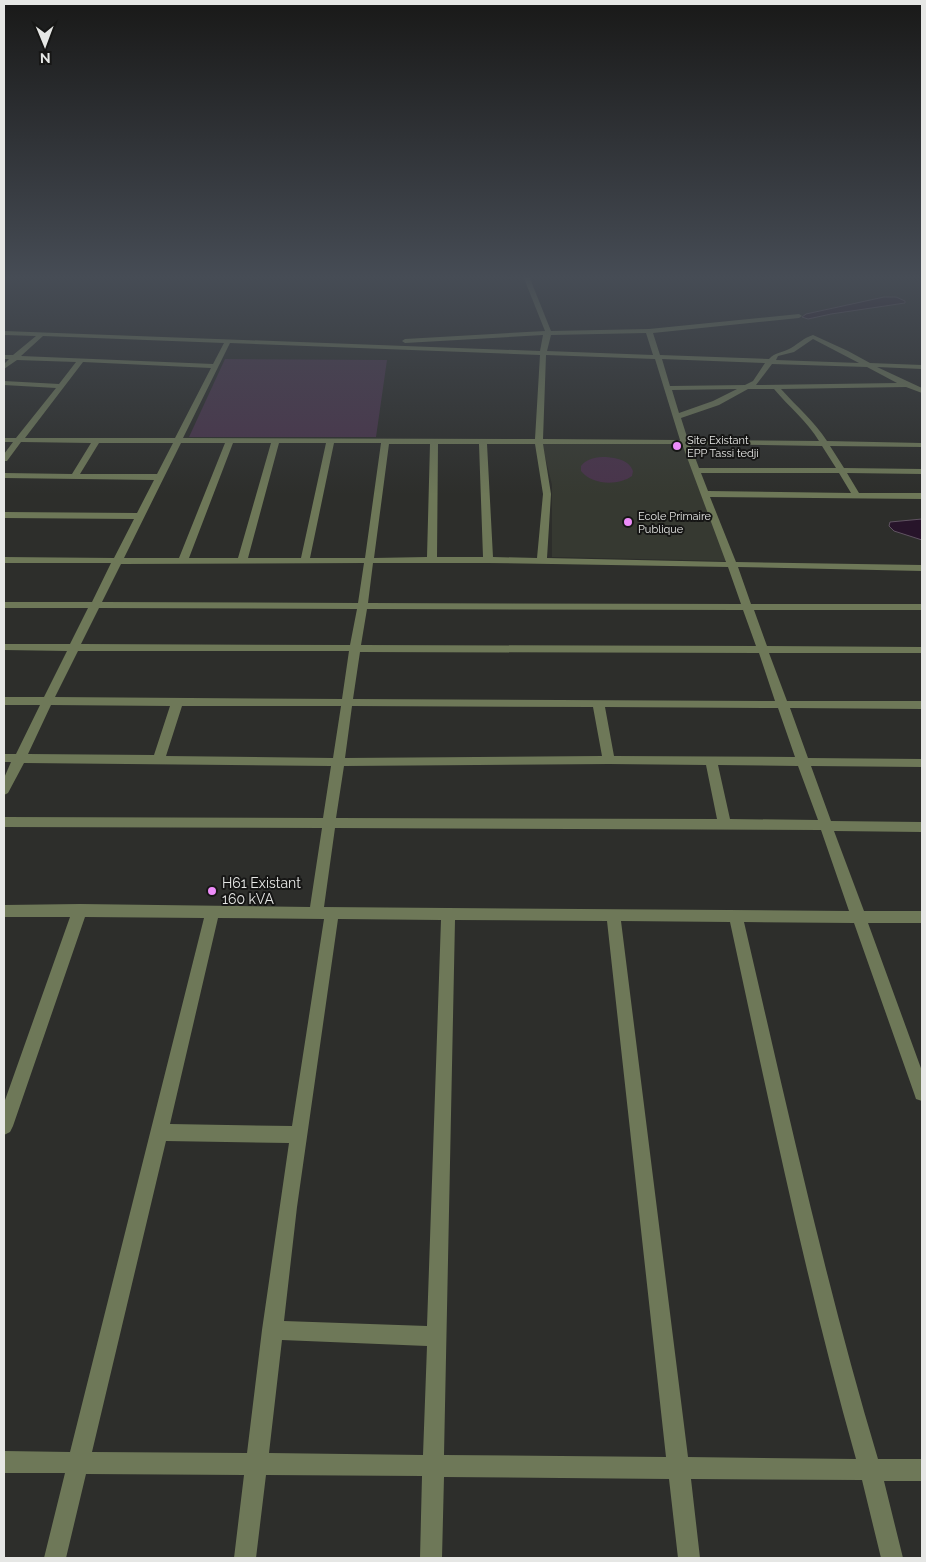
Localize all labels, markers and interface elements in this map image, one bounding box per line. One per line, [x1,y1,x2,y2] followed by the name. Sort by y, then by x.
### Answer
[20,20,70,70] north arrow
[40,50,51,66] text: N
[687,434,759,460] place label: Site Existant EPP Tassi tedji
[671,440,683,452] marker: Site Existant EPP Tassi tedji
[638,510,712,536] place label: Ecole Primaire Publique
[622,516,634,528] marker: Ecole Primaire Publique
[222,875,301,907] place label: H61 Existant 160 kVA
[206,885,218,897] marker: H61 Existant 160 kVA

